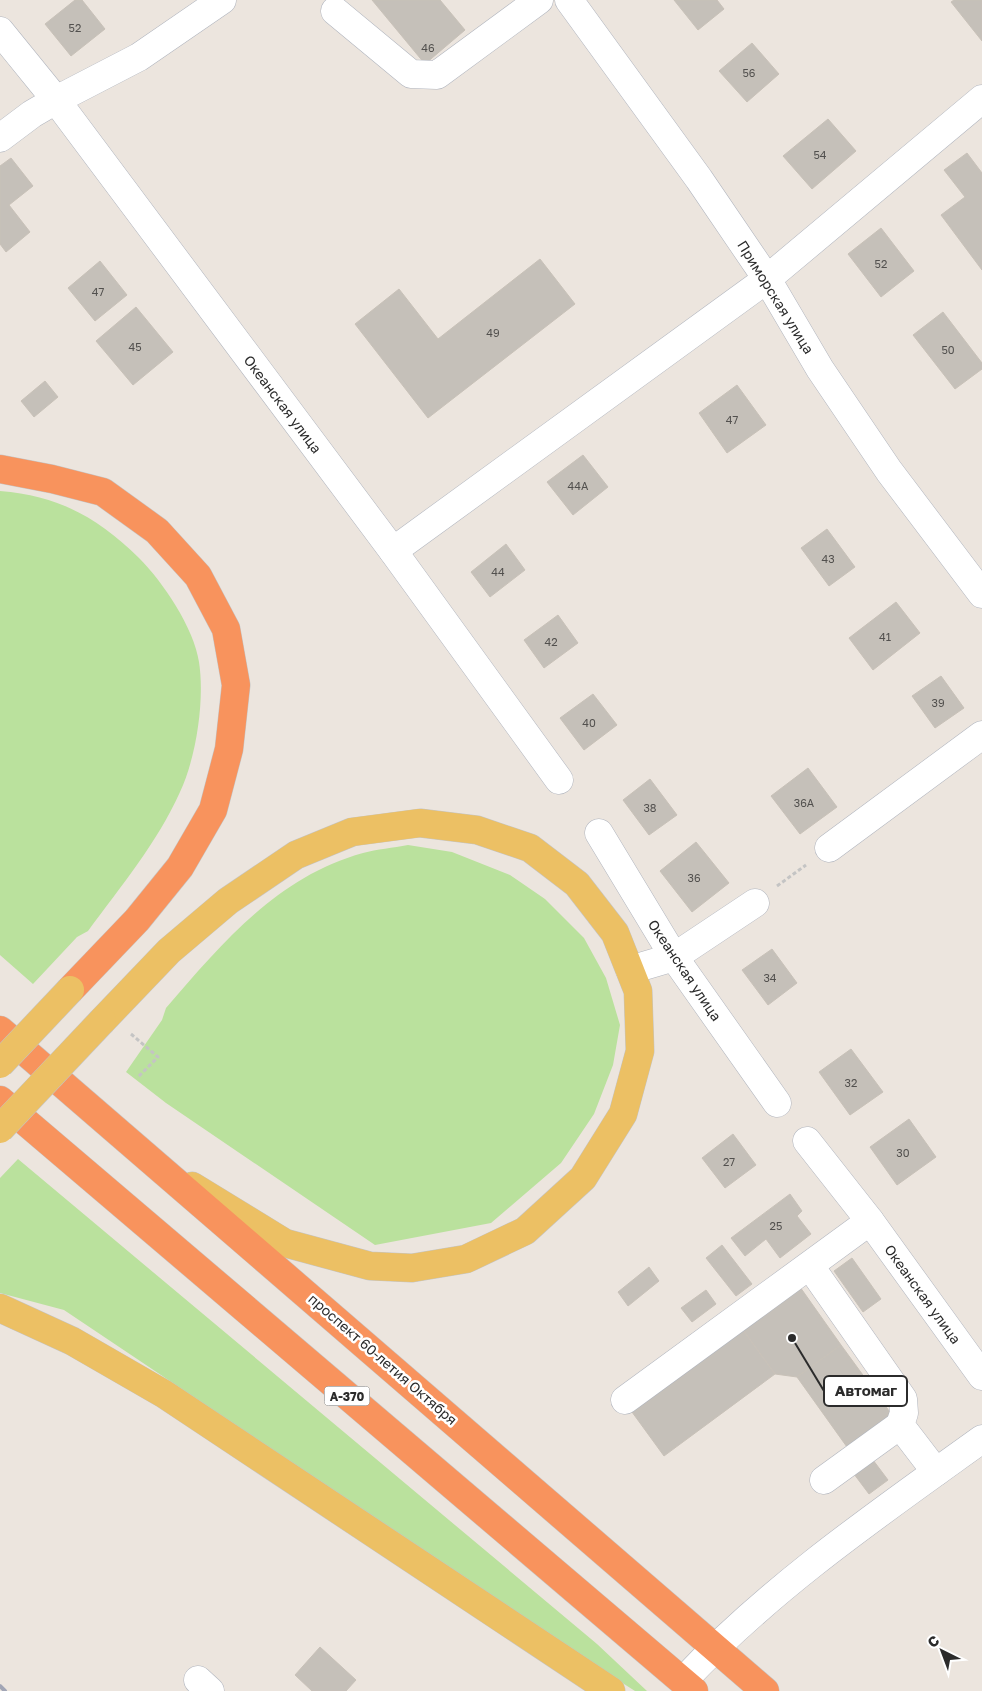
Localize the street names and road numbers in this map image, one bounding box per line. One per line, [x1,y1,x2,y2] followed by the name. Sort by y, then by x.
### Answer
[734,237,818,357] street label: Приморская улица
[241,352,325,456] street label: Океанская улица
[645,916,725,1024] street label: Океанская улица
[881,1241,965,1347] street label: Океанская улица
[305,1290,461,1428] street label: проспект 60-летия Октября
[324,1386,370,1405] road number: А-370

